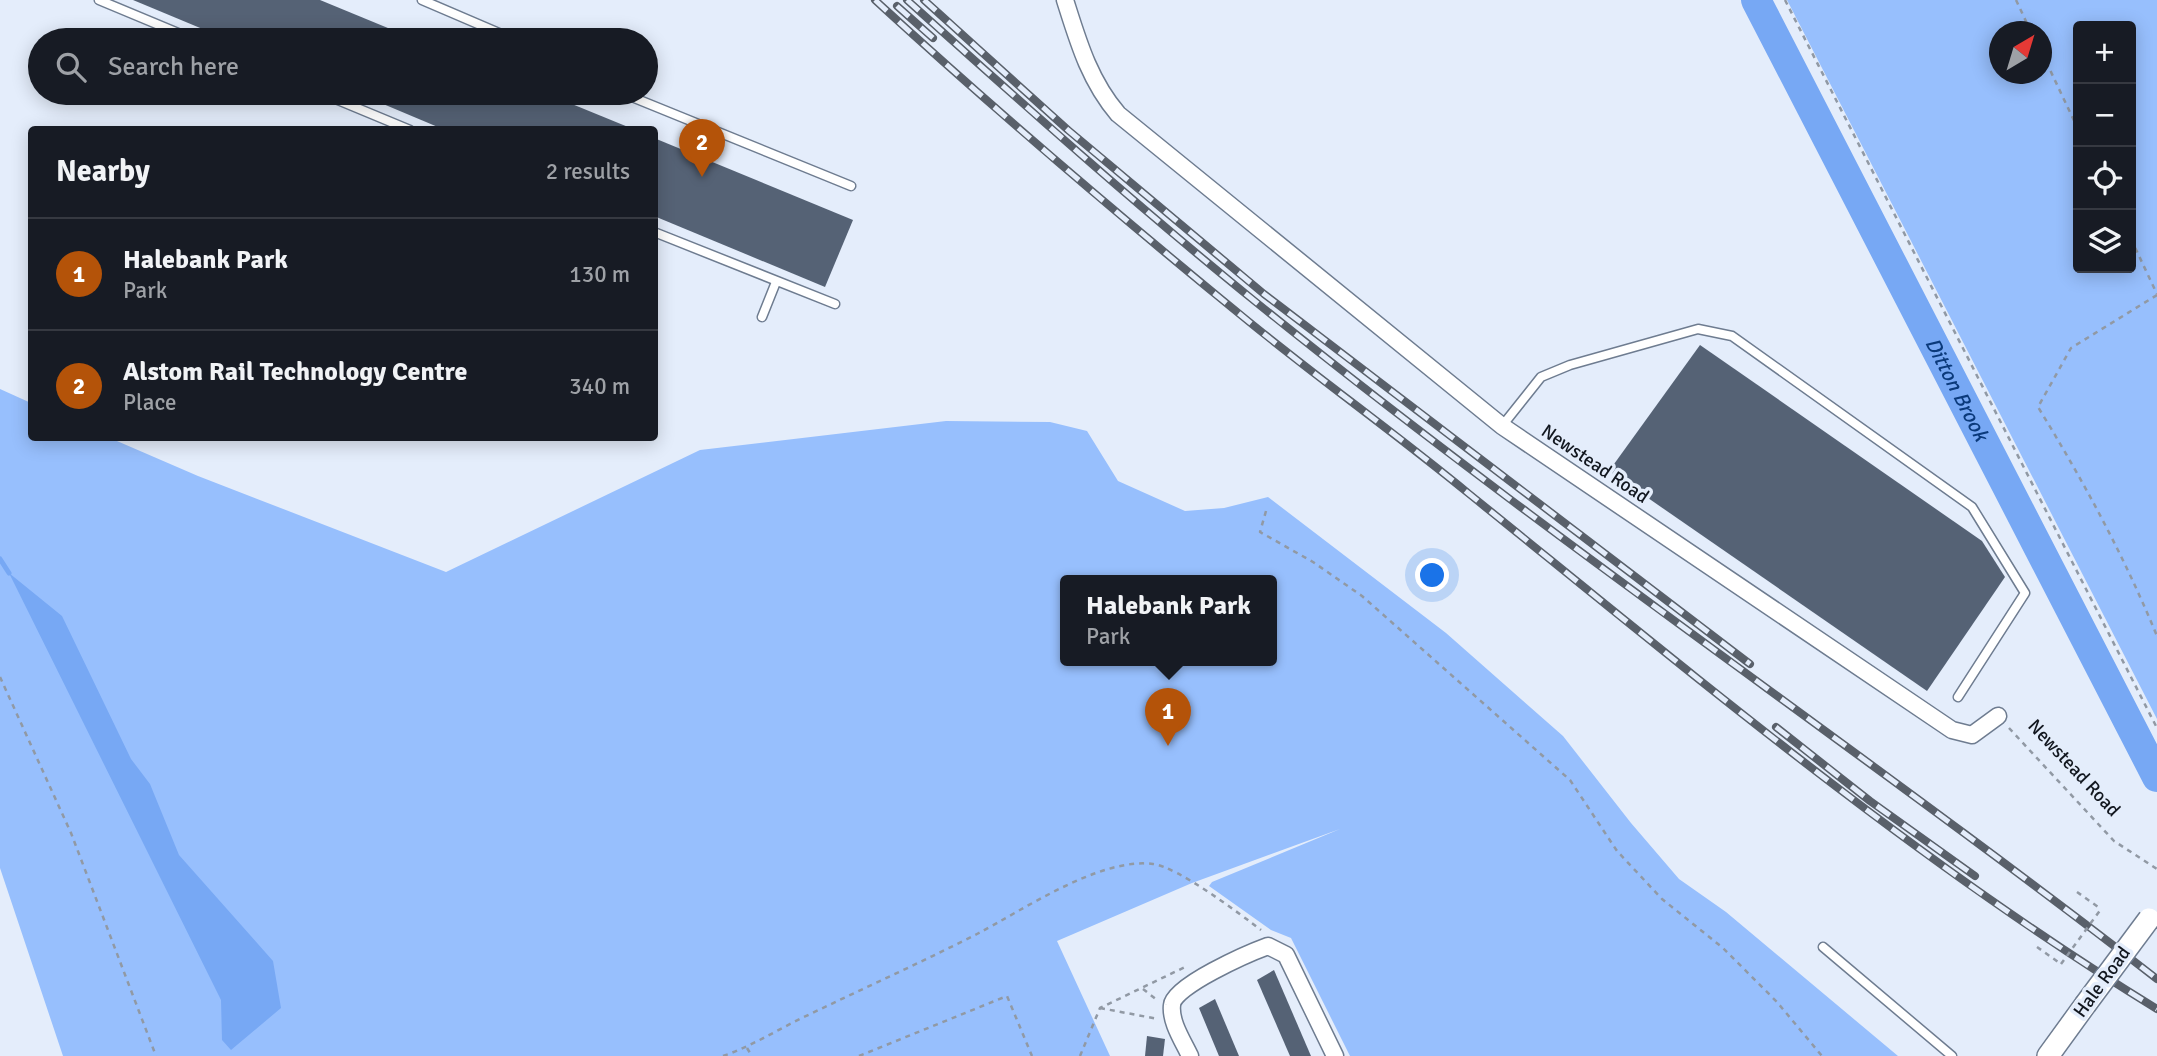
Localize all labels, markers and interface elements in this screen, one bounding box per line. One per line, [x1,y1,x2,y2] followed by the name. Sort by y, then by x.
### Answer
[1989,21,2052,84] north arrow
[2073,21,2136,273] map controls
[2073,21,2136,84] button: +
[28,28,658,105] search box
[52,48,90,86] icon: search
[108,51,239,83] text: Search here
[2073,84,2136,147] button: −
[679,119,725,177] pin: 2
[2073,147,2136,210] button: locate
[56,153,150,190] text: Nearby
[546,157,630,186] text: 2 results
[2073,210,2136,273] button: layers
[123,244,288,276] text: Halebank Park
[73,260,85,289] text: 1
[569,260,630,289] text: 130 m
[123,276,167,305] text: Park
[1919,333,1995,448] water label: Ditton Brook
[123,356,467,388] text: Alstom Rail Technology Centre
[73,372,85,401] text: 2
[569,372,630,401] text: 340 m
[123,388,177,417] text: Place
[1537,419,1653,509] street label: Newstead Road
[1415,558,1449,592] your location
[1060,575,1277,666] popup
[1086,590,1251,622] text: Halebank Park
[1086,622,1130,651] text: Park
[1145,688,1191,746] pin: 1
[2023,714,2125,822] street label: Newstead Road
[2068,942,2136,1022] street label: Hale Road

